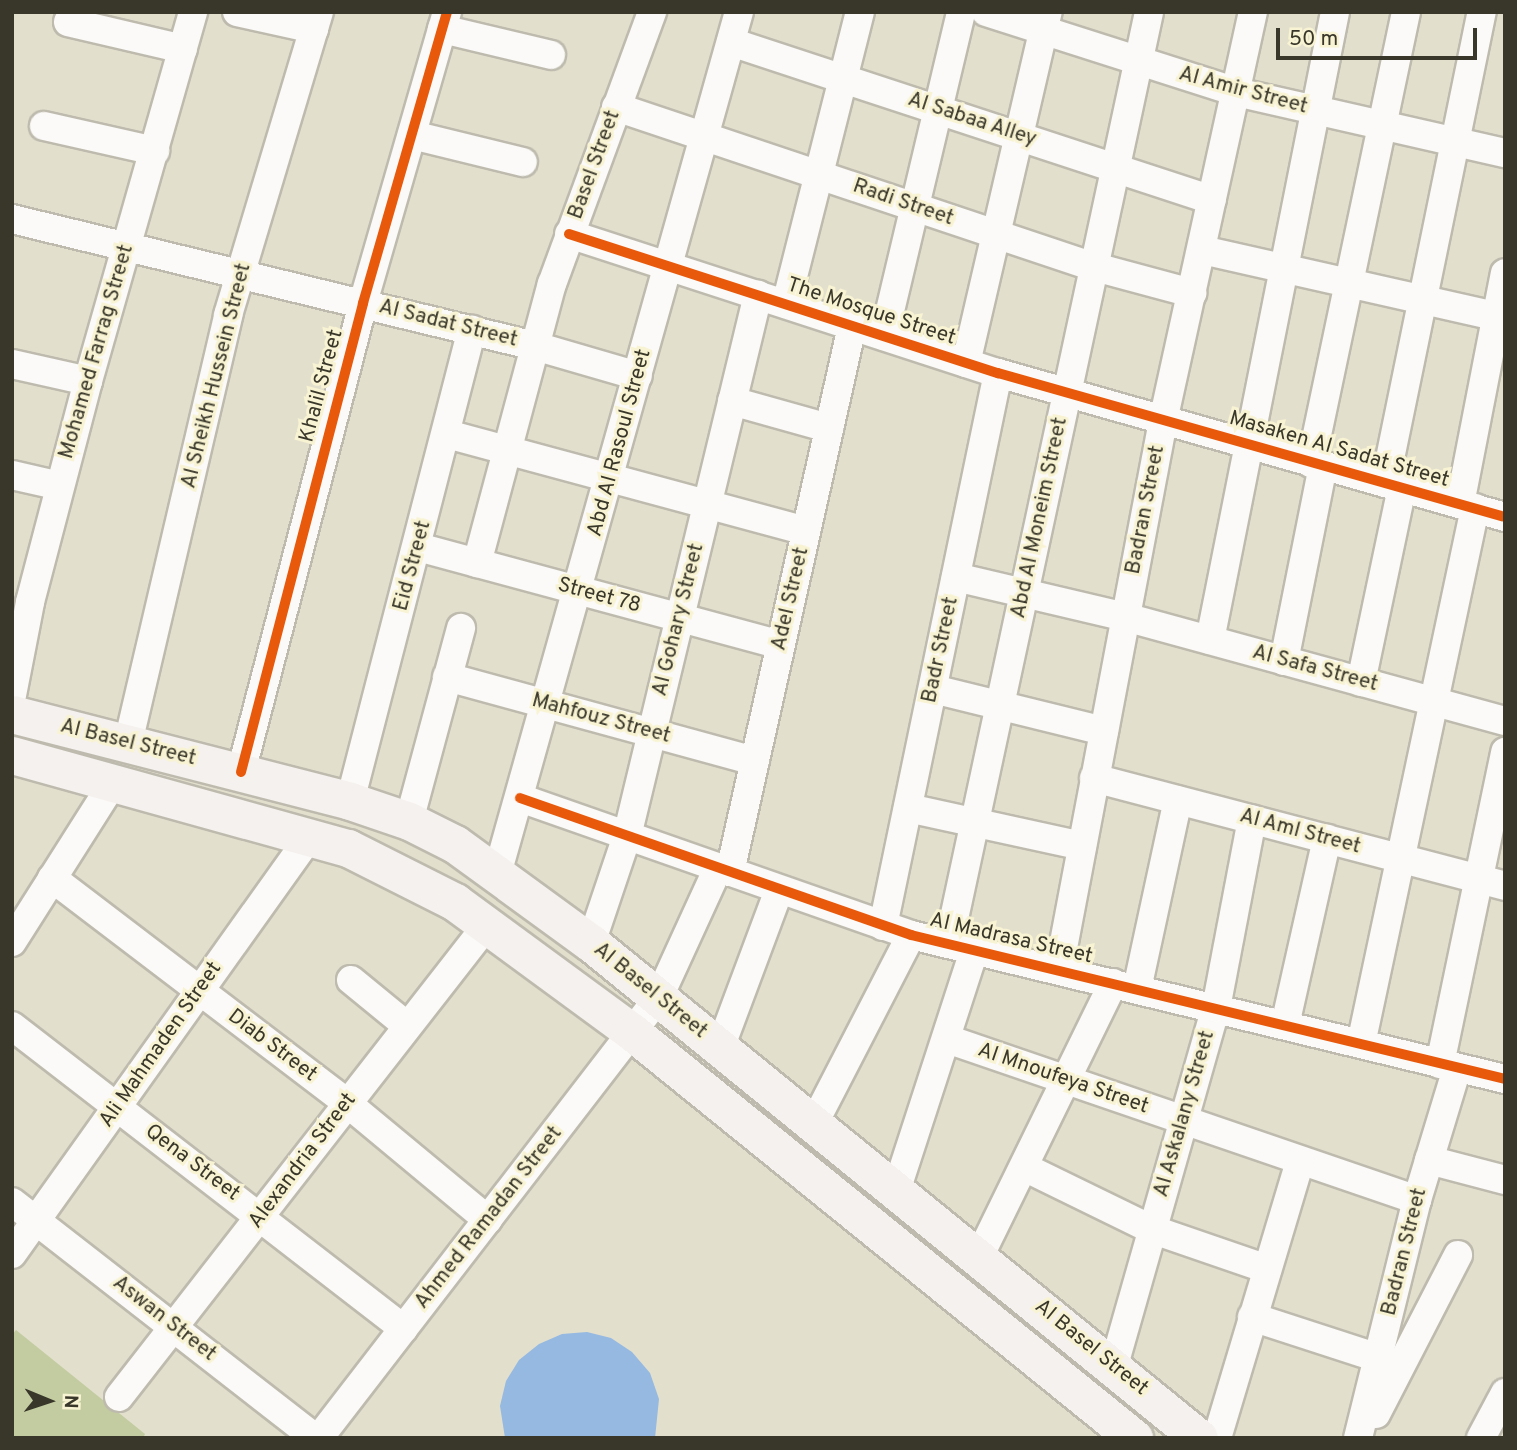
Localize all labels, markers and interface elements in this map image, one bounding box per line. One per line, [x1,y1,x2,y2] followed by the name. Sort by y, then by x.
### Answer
[1279,14,1480,58] scale bar
[1289,26,1338,53] text: 50 m
[1176,62,1310,120] street label: Al Amir Street
[904,87,1040,153] street label: Al Sabaa Alley
[564,107,626,223] street label: Basel Street
[849,174,957,232] street label: Radi Street
[54,242,140,462] street label: Mohamed Farrag Street
[177,261,257,491] street label: Al Sheikh Hussein Street
[783,273,959,351] street label: The Mosque Street
[376,295,520,353] street label: Al Sadat Street
[295,327,349,445] street label: Khalil Street
[583,346,657,540] street label: Abd Al Rasoul Street
[1226,406,1452,494] street label: Masaken Al Sadat Street
[1006,415,1074,621] street label: Abd Al Moneim Street
[1121,443,1171,577] street label: Badran Street
[389,518,437,614] street label: Eid Street
[648,541,710,699] street label: Al Gohary Street
[767,545,815,653] street label: Adel Street
[554,573,644,619] street label: Street 78
[917,595,965,705] street label: Badr Street
[1249,640,1381,698] street label: Al Safa Street
[529,688,673,750] street label: Mahfouz Street
[58,714,198,772] street label: Al Basel Street
[1236,804,1364,860] street label: Al Aml Street
[927,908,1095,970] street label: Al Madrasa Street
[588,938,712,1044] street label: Al Basel Street
[94,957,228,1133] street label: Ali Mahmaden Street
[222,1004,322,1088] street label: Diab Street
[1149,1027,1221,1201] street label: Al Askalany Street
[974,1038,1152,1120] street label: Al Mnoufeya Street
[244,1088,362,1234] street label: Alexandria Street
[140,1119,244,1207] street label: Qena Street
[410,1122,568,1314] street label: Ahmed Ramadan Street
[1377,1186,1433,1318] street label: Badran Street
[107,1271,221,1367] street label: Aswan Street
[1029,1295,1153,1401] street label: Al Basel Street
[14,1366,84,1436] north arrow
[58,1394,82,1409] text: N

